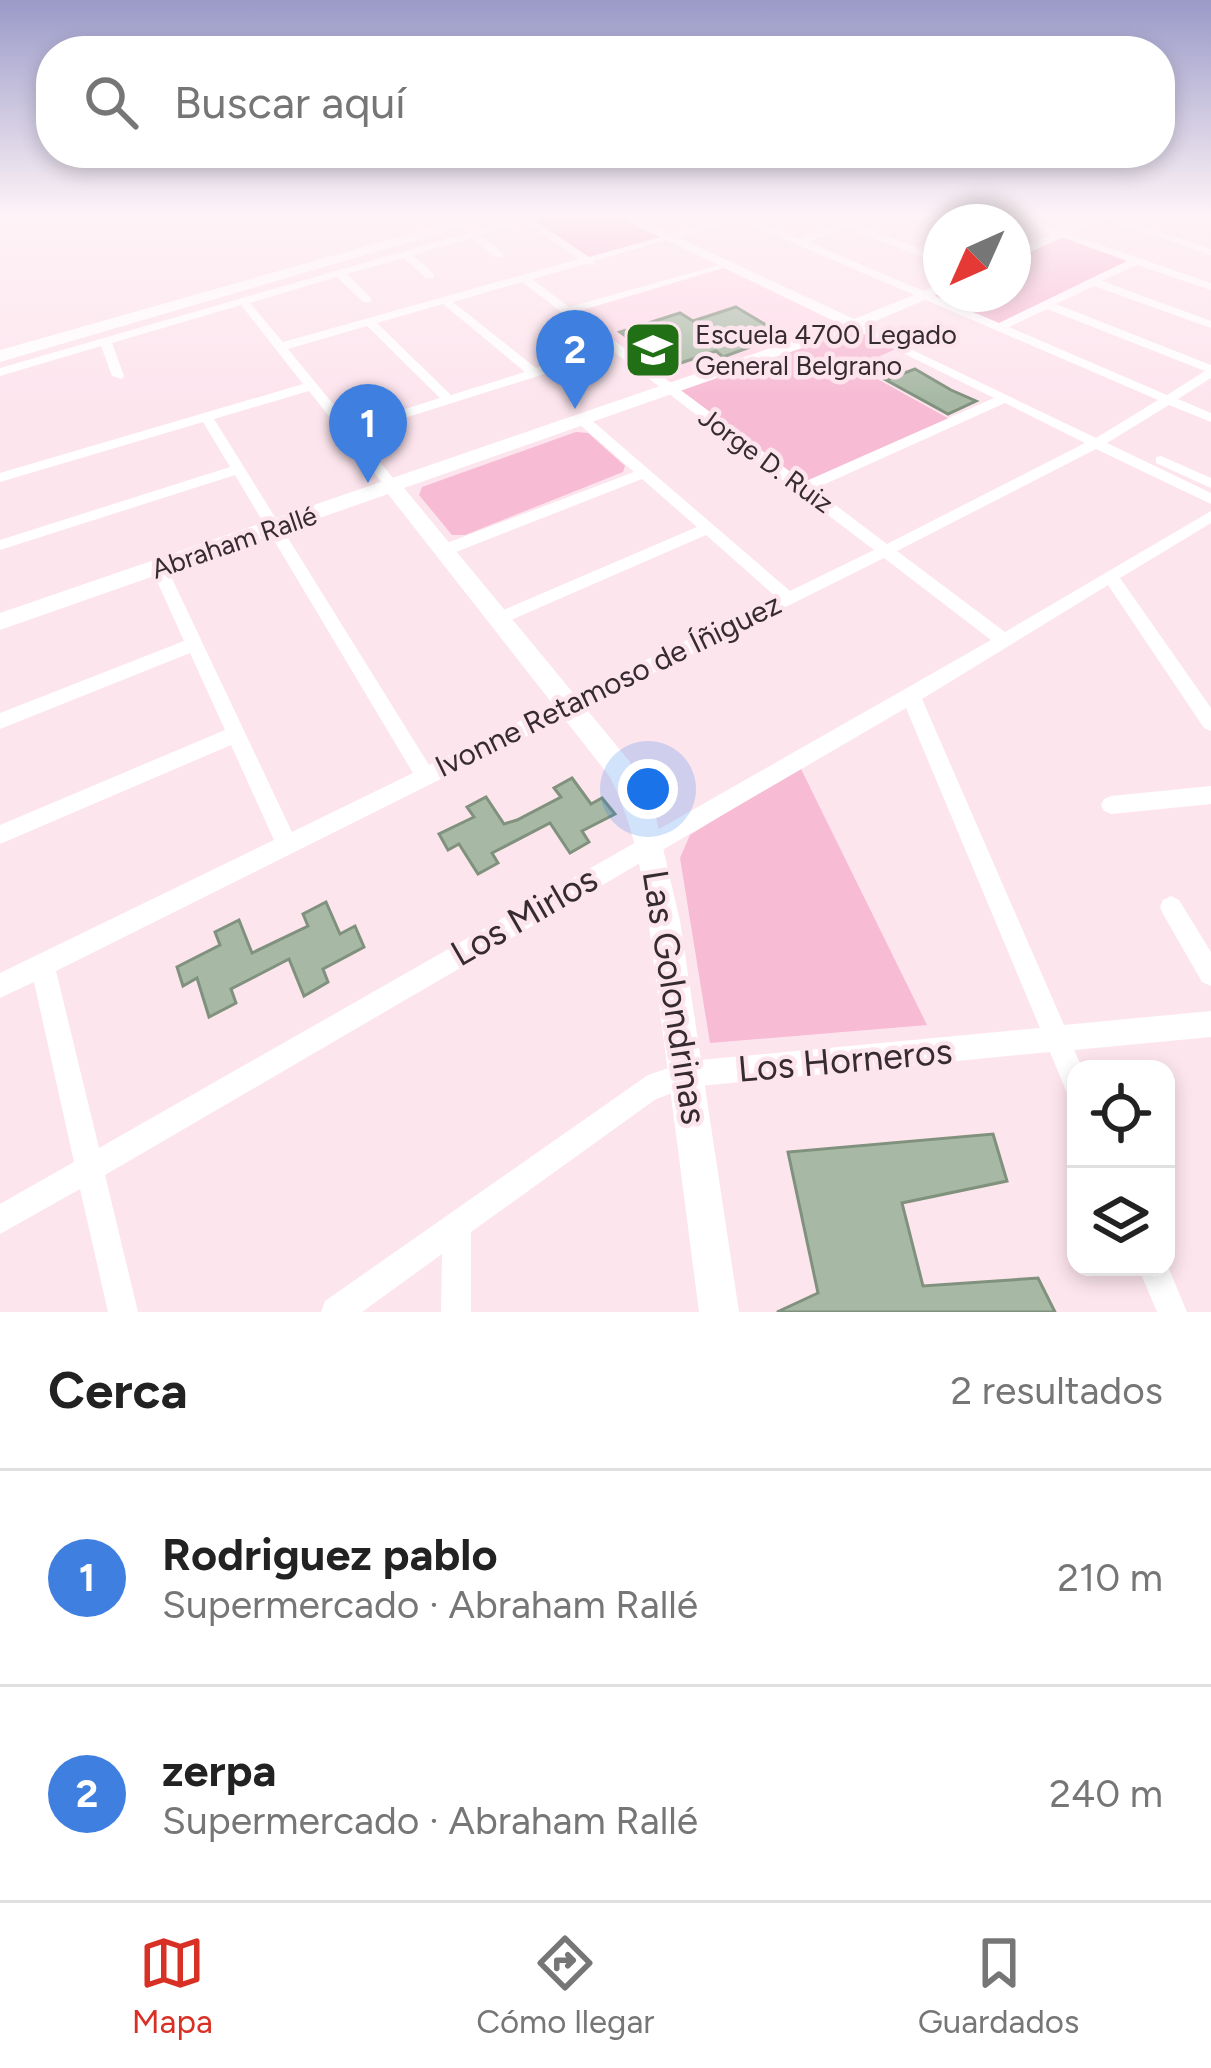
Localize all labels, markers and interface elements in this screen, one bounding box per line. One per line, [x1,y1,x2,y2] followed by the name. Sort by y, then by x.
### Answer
[36,36,1175,168] search box
[78,69,144,135] icon: search
[174,75,406,129] text: Buscar aquí
[923,204,1031,312] north arrow
[536,310,614,409] pin: 2
[695,318,957,382] place label: Escuela 4700 Legado General Belgrano
[622,319,684,381] school or university icon: Escuela 4700 Legado General Belgrano
[329,384,407,483] pin: 1
[692,400,840,520] street label: Jorge D. Ruiz
[147,498,321,586] street label: Abraham Rallé
[429,585,787,785] street label: Ivonne Retamoso de Íñiguez
[618,759,678,819] your location
[443,857,605,975] street label: Los Mirlos
[634,867,716,1127] street label: Las Golondrinas
[736,1029,954,1091] street label: Los Horneros
[1067,1060,1175,1276] map controls
[1067,1060,1175,1168] button: locate
[1067,1168,1175,1276] button: layers
[48,1360,188,1421] text: Cerca
[950,1367,1163,1414] text: 2 resultados
[162,1527,498,1581] text: Rodriguez pablo
[79,1554,95,1601] text: 1
[1057,1554,1163,1601] text: 210 m
[162,1581,698,1628] text: Supermercado · Abraham Rallé
[162,1743,276,1797] text: zerpa
[76,1770,98,1817] text: 2
[1049,1770,1163,1817] text: 240 m
[162,1797,698,1844] text: Supermercado · Abraham Rallé
[132,1930,213,2041] tab: Mapa
[476,1930,654,2041] tab: Cómo llegar
[918,1930,1079,2041] tab: Guardados

